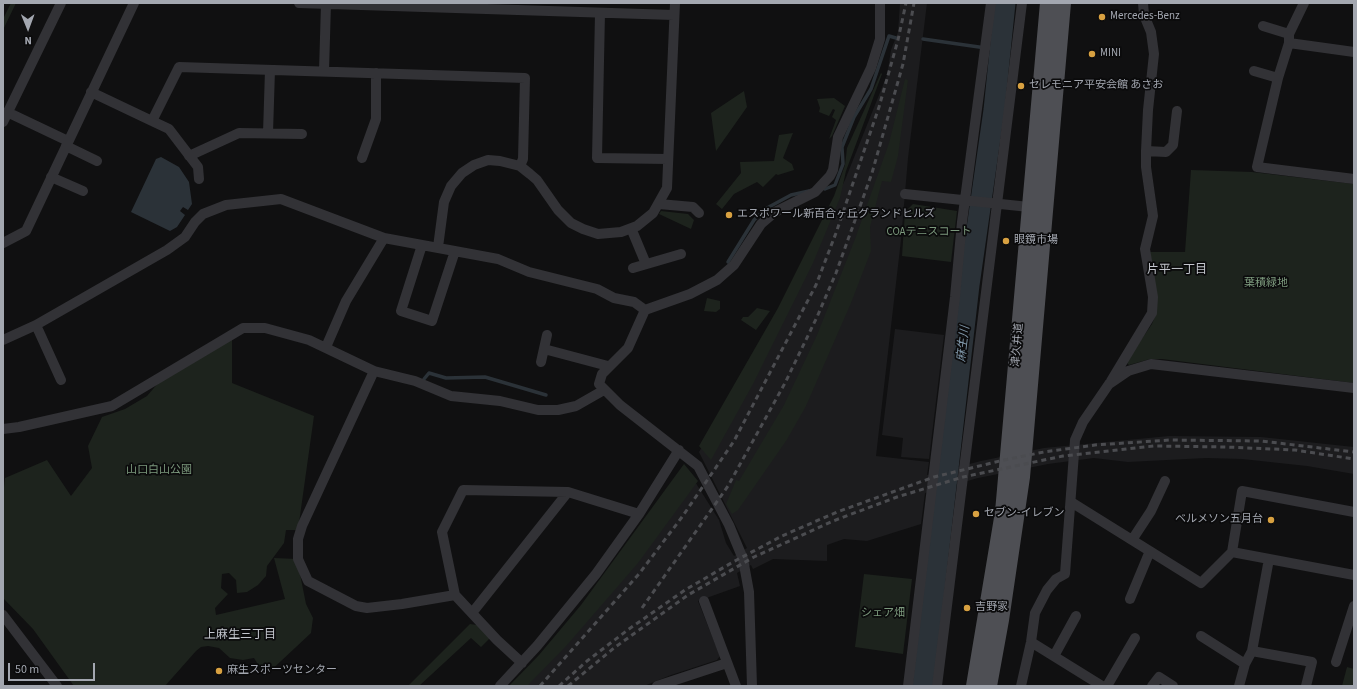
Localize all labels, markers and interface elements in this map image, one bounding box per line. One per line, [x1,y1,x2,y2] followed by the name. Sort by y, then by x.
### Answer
[8,8,48,48] north arrow
[1110,10,1180,24] place label: Mercedes-Benz
[1097,12,1107,22] marker: Mercedes-Benz
[24,33,32,48] text: N
[1100,47,1121,61] place label: MINI
[1087,49,1097,59] marker: MINI
[1029,79,1163,93] place label: セレモニア平安会館 あさお
[1016,81,1026,91] marker: セレモニア平安会館 あさお
[737,208,935,222] place label: エスポワール新百合ヶ丘グランドヒルズ
[724,210,734,220] marker: エスポワール新百合ヶ丘グランドヒルズ
[886,226,972,240] park label: COAテニスコート
[1014,234,1058,248] place label: 眼鏡市場
[1001,236,1011,246] marker: 眼鏡市場
[1147,263,1207,277] district label: 片平一丁目
[1244,277,1288,291] park label: 葉積緑地
[1010,323,1026,367] street label: 津久井道
[955,325,973,363] water label: 麻生川
[126,464,192,478] park label: 山口白山公園
[984,507,1064,521] place label: セブン-イレブン
[971,509,981,519] marker: セブン-イレブン
[1175,513,1263,527] place label: ベルメソン五月台
[1266,515,1276,525] marker: ベルメソン五月台
[975,601,1008,615] place label: 吉野家
[962,603,972,613] marker: 吉野家
[861,607,905,621] park label: シェア畑
[204,628,276,642] district label: 上麻生三丁目
[10,655,97,681] scale bar
[15,661,39,678] text: 50 m
[227,664,337,678] place label: 麻生スポーツセンター
[214,666,224,676] marker: 麻生スポーツセンター

